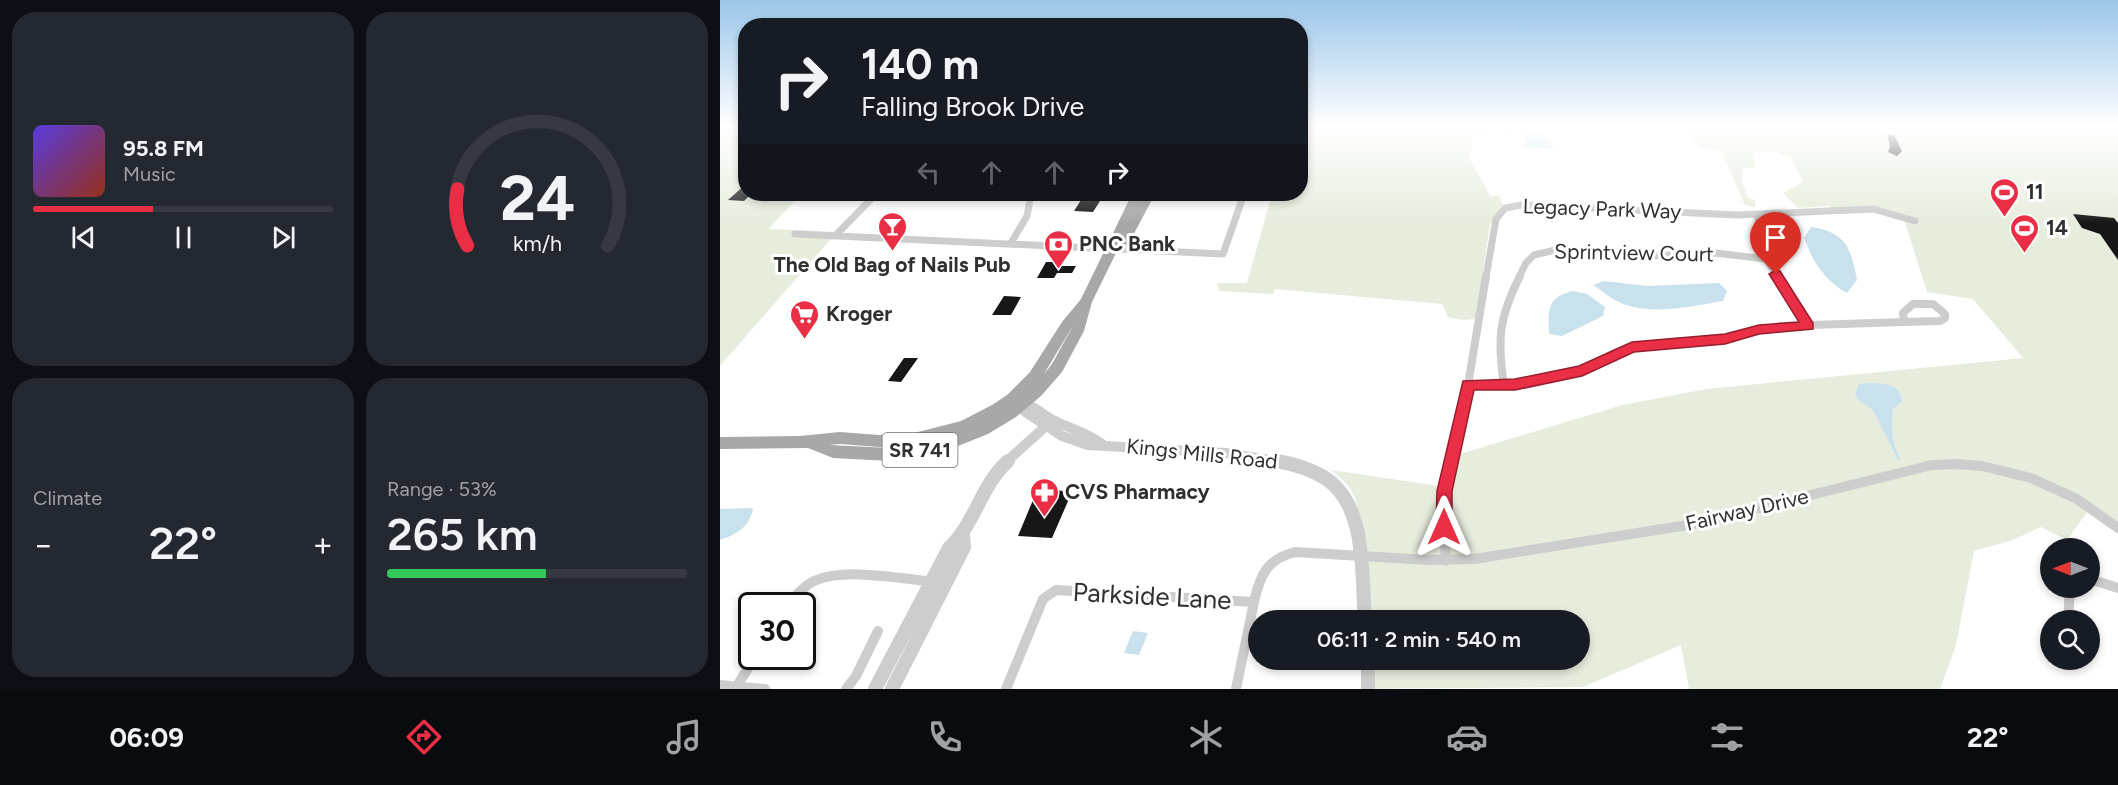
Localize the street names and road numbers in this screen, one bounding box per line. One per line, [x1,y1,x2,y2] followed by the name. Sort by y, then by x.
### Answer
[1522,193,1682,224] street label: Legacy Park Way
[1554,239,1714,266] street label: Sprintview Court
[882,433,958,467] road number: SR 741
[1125,433,1279,474] street label: Kings Mills Road
[1683,483,1811,536] street label: Fairway Drive
[1072,576,1232,616] street label: Parkside Lane

